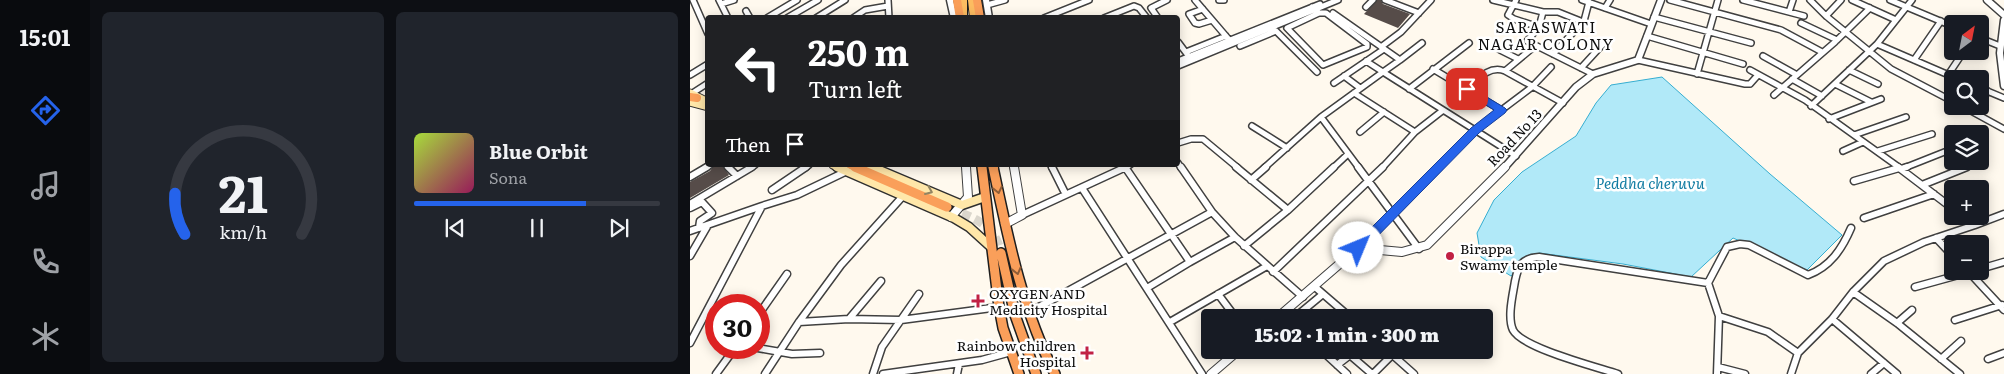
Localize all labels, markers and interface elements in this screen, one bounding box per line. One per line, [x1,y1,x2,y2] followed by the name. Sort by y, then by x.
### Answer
[1478,15,1614,55] district label: SARASWATI NAGAR COLONY
[1944,15,1989,60] north arrow
[1944,15,1989,280] map controls
[20,20,70,53] text: 15:01
[808,25,909,77] text: 250 m
[725,35,790,100] icon: left
[1446,68,1488,110] pin
[1944,70,1989,115] button: search
[808,72,902,105] text: Turn left
[1453,75,1481,103] icon: arrive
[28,93,63,128] icon: directions
[1482,104,1546,170] street label: Road No 13
[1944,125,1989,170] button: layers
[725,130,771,158] text: Then
[781,130,809,158] icon: arrive
[489,137,588,165] text: Blue Orbit
[218,152,268,229] text: 21
[489,165,527,189] text: Sona
[28,168,63,203] icon: music
[1595,171,1705,194] water label: Peddha cheruvu
[1944,180,1989,225] button: +
[924,184,933,195] one-way arrow
[993,186,1003,194] one-way arrow
[441,214,469,242] icon: previous
[523,214,551,242] icon: pause
[605,214,633,242] icon: next
[219,218,267,245] text: km/h
[1331,221,1383,273] position arrow
[1944,235,1989,280] button: −
[1460,238,1558,274] place label: Birappa Swamy temple
[28,244,63,279] icon: phone
[1444,250,1456,262] marker: Birappa Swamy temple
[1012,267,1022,275] one-way arrow
[989,283,1108,319] place label: OXYGEN AND Medicity Hospital
[705,294,770,359] speed limit sign: 30
[971,294,985,308] marker: OXYGEN AND Medicity Hospital
[28,319,63,354] icon: climate
[1255,320,1439,348] text: 15:02 · 1 min · 300 m
[957,335,1076,371] place label: Rainbow children Hospital
[1080,346,1094,360] marker: Rainbow children Hospital

